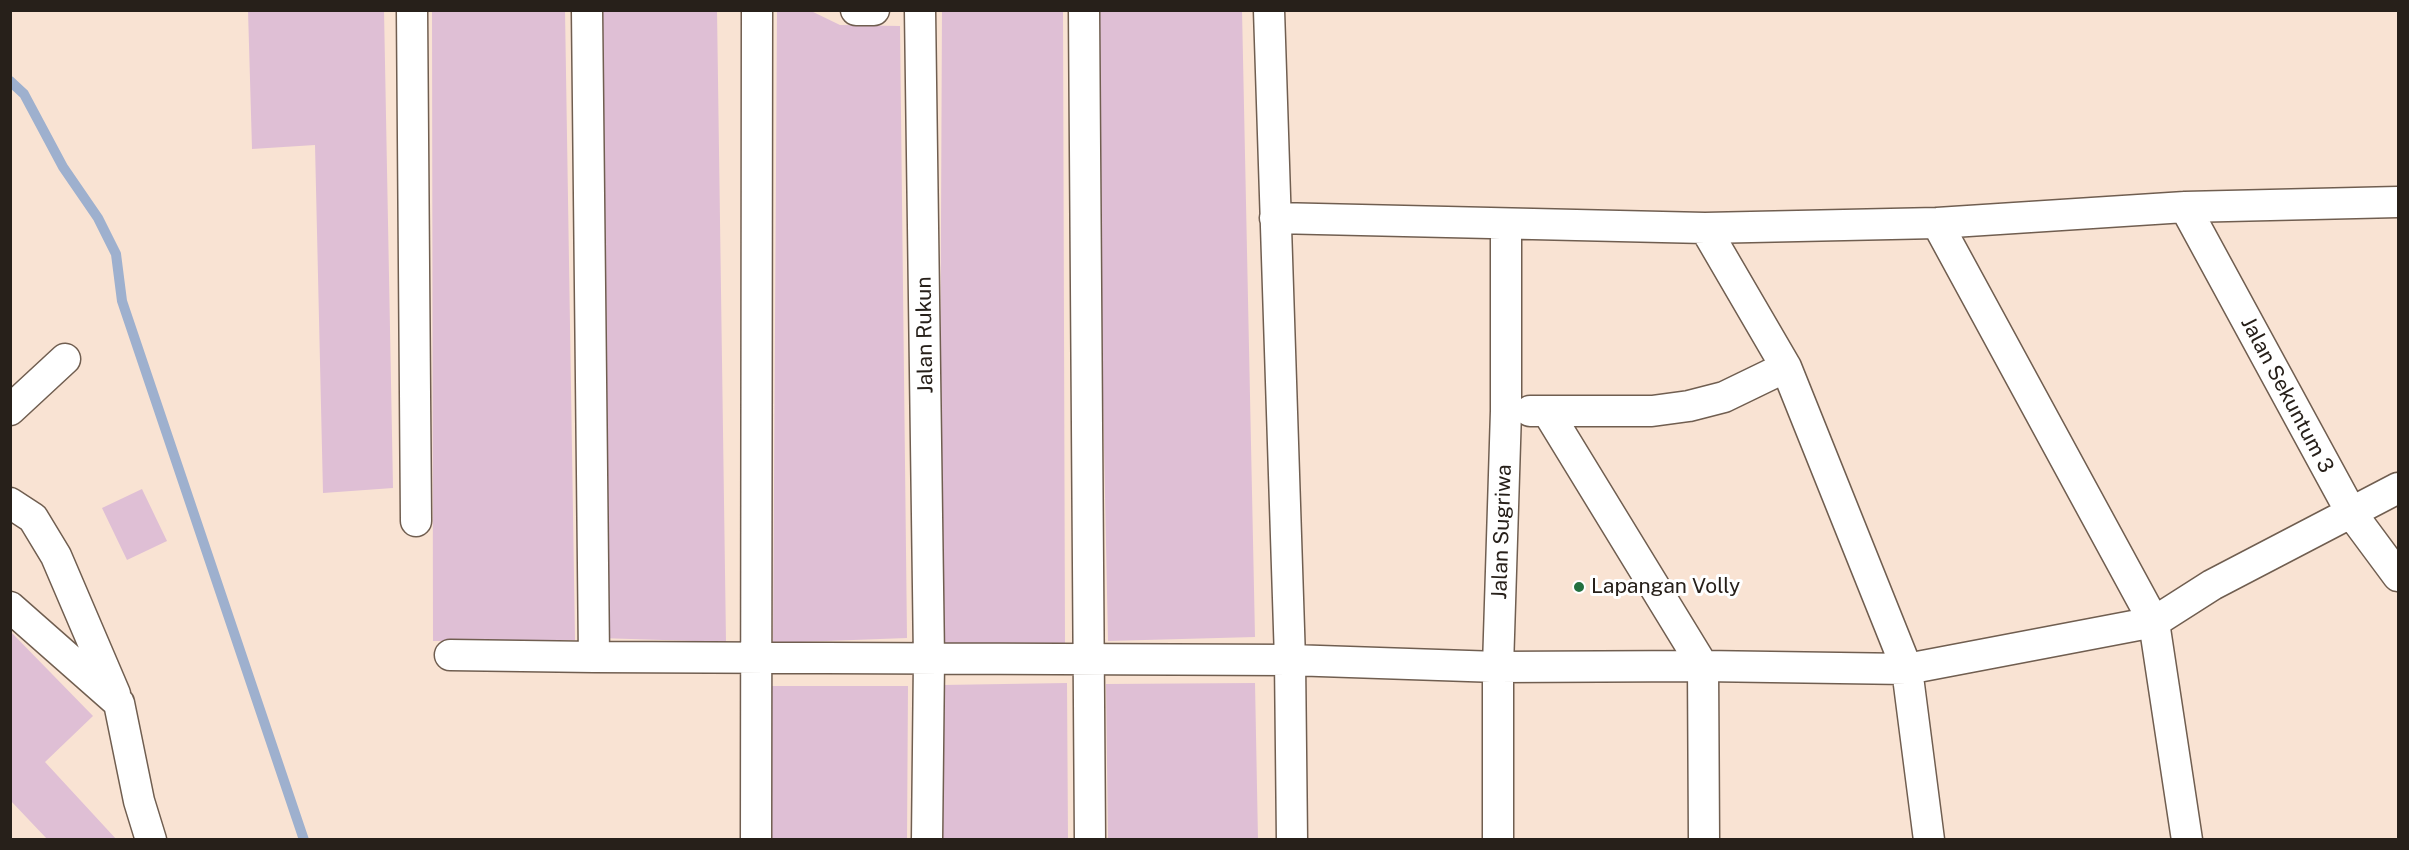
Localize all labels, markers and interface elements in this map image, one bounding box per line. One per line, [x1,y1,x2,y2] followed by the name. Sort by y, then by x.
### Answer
[911,276,939,394] street label: Jalan Rukun
[2235,313,2339,477] street label: Jalan Sekuntum 3
[1487,464,1517,600] street label: Jalan Sugriwa
[1591,574,1740,600] place label: Lapangan Volly
[1572,580,1586,594] marker: Lapangan Volly

